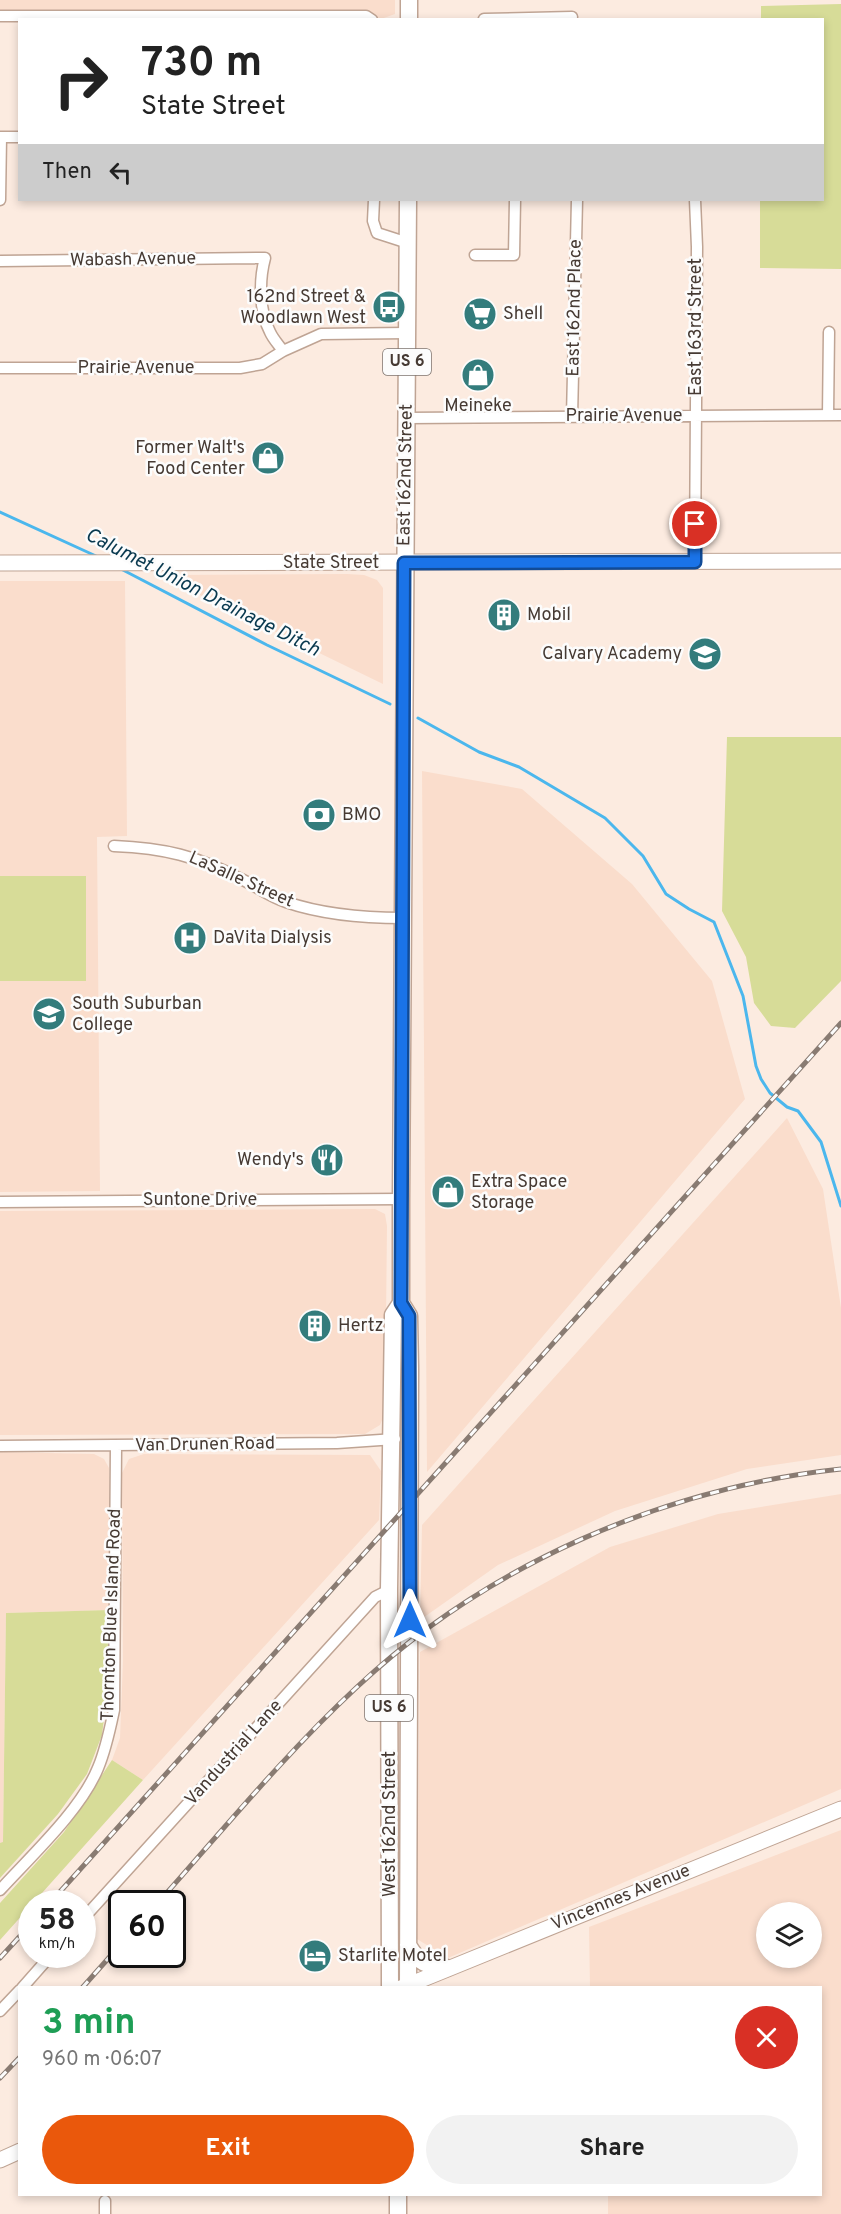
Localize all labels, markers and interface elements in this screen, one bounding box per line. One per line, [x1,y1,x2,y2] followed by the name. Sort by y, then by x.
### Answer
[141,38,262,91] text: 730 m
[42,42,120,120] icon: right
[141,90,286,124] text: State Street
[104,156,137,189] icon: left
[42,159,92,186] text: Then
[562,239,588,377] street label: East 162nd Place
[70,247,196,273] street label: Wabash Avenue
[685,258,708,396] street label: East 163rd Street
[240,286,366,330] place label: 162nd Street & Woodlawn West
[371,289,407,325] bus stop icon: 162nd Street & Woodlawn West
[462,296,498,332] supermarket icon: Shell
[503,303,543,326] place label: Shell
[383,349,431,375] road number: US 6
[78,357,194,380] street label: Prairie Avenue
[460,357,496,393] shop icon: Meineke
[444,395,512,418] place label: Meineke
[393,404,419,546] street label: East 162nd Street
[566,405,682,428] street label: Prairie Avenue
[135,437,245,481] place label: Former Walt's Food Center
[250,440,286,476] shop icon: Former Walt's Food Center
[669,498,720,549] pin
[678,507,711,540] icon: arrive
[80,522,324,664] water label: Calumet Union Drainage Ditch
[283,552,379,575] street label: State Street
[486,597,522,633] building icon: Mobil
[527,604,571,627] place label: Mobil
[687,636,723,672] school or university icon: Calvary Academy
[542,643,682,666] place label: Calvary Academy
[301,797,337,833] bank icon: BMO
[342,804,381,827] place label: BMO
[185,847,297,913] street label: LaSalle Street
[172,920,208,956] hospital icon: DaVita Dialysis
[213,927,332,950] place label: DaVita Dialysis
[72,993,202,1037] place label: South Suburban College
[31,996,67,1032] school or university icon: South Suburban College
[309,1142,345,1178] restaurant icon: Wendy's
[237,1149,304,1172] place label: Wendy's
[471,1171,567,1215] place label: Extra Space Storage
[430,1174,466,1210] shop icon: Extra Space Storage
[143,1189,257,1212] street label: Suntone Drive
[297,1308,333,1344] building icon: Hertz
[338,1315,384,1338] place label: Hertz
[135,1432,275,1458] street label: Van Drunen Road
[97,1508,127,1722] street label: Thornton Blue Island Road
[378,1588,442,1652] position arrow
[180,1695,288,1811] street label: Vandustrial Lane
[365,1695,413,1721] road number: US 6
[379,1751,402,1897] street label: West 162nd Street
[548,1860,694,1936] street label: Vincennes Avenue
[108,1890,186,1968] speed limit sign: 60
[756,1902,822,1968] map controls
[756,1902,822,1968] button: layers
[38,1903,76,1940] text: 58
[39,1935,75,1954] text: km/h
[297,1938,333,1974] hotel icon: Starlite Motel
[338,1945,447,1968] place label: Starlite Motel
[42,2001,136,2047] text: 3 min
[735,2006,798,2069] button: close
[42,2047,162,2073] text: 960 m · 06:07
[42,2115,414,2184] button: Exit
[426,2115,798,2184] button: Share

